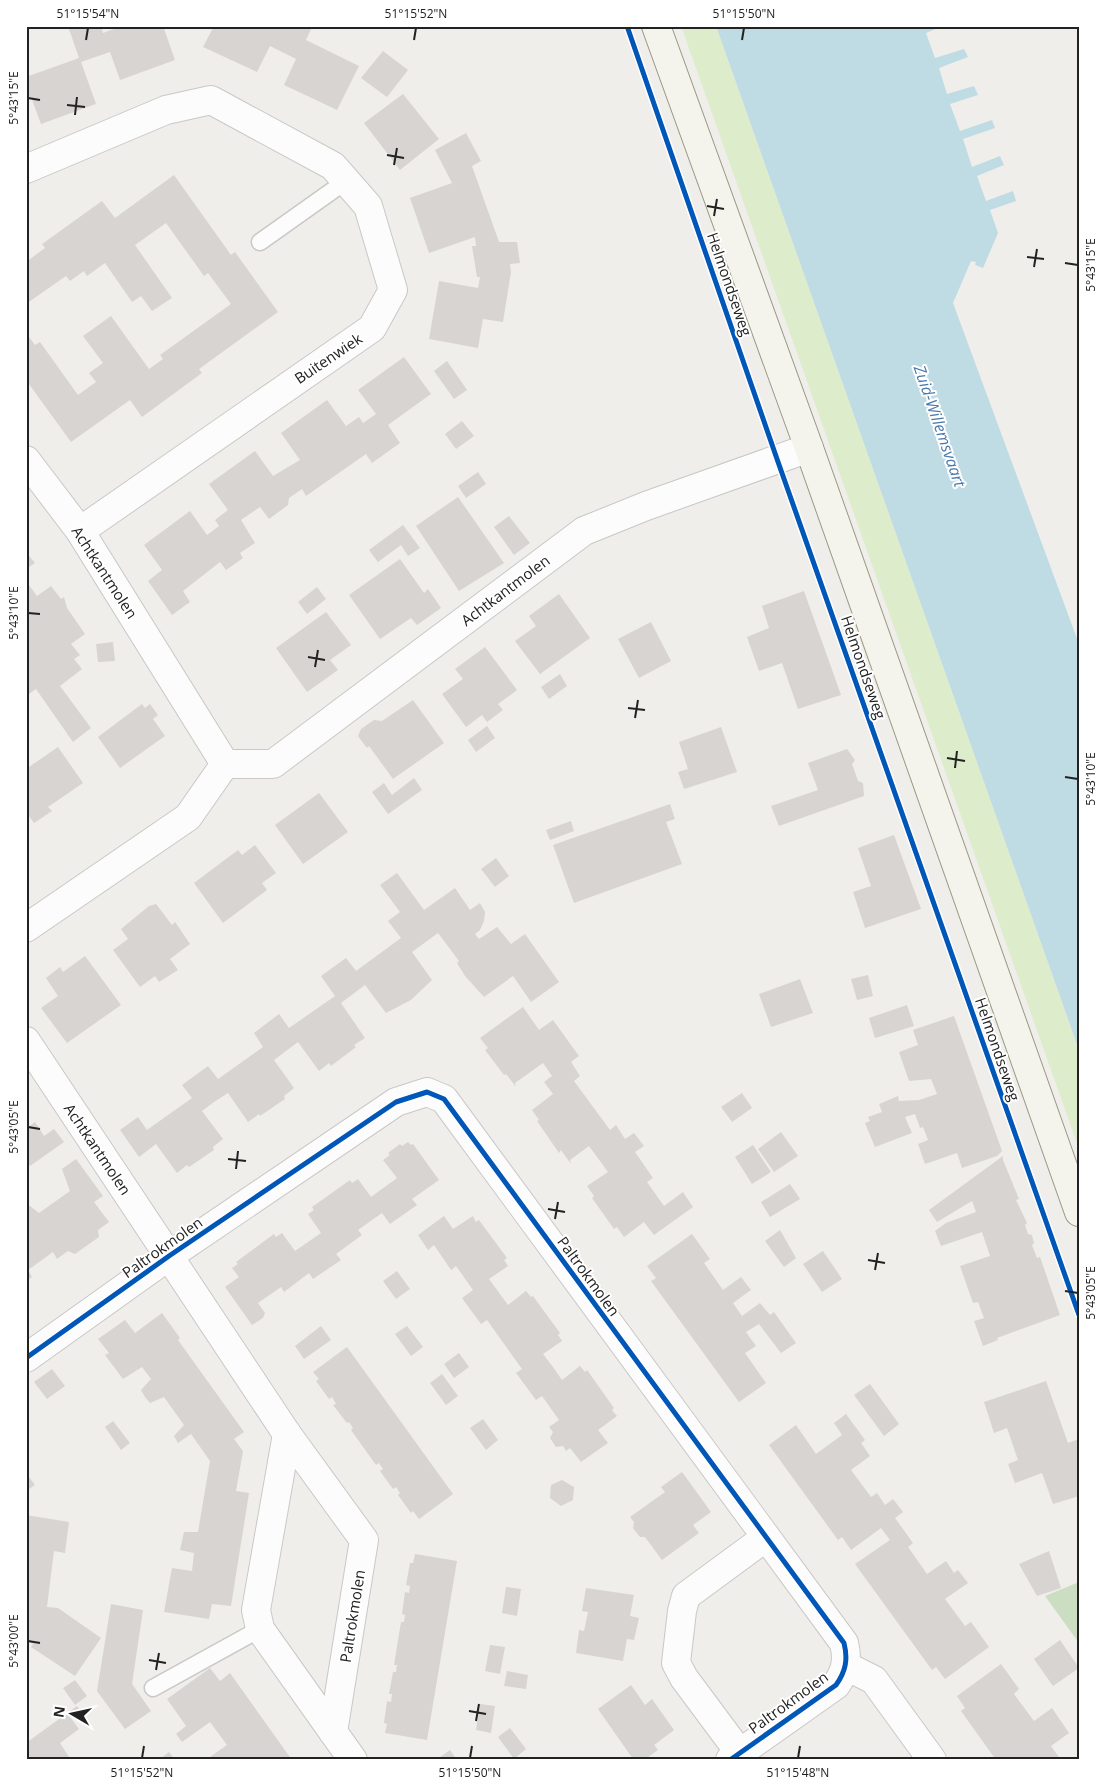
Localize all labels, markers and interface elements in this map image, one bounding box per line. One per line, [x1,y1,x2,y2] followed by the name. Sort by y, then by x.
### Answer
[57,5,119,22] text: 51°15'54"N
[385,5,447,22] text: 51°15'52"N
[713,5,775,22] text: 51°15'50"N
[5,71,22,125] text: 5°43'15"E
[703,230,757,338] street label: Helmondseweg
[1082,238,1099,292] text: 5°43'15"E
[290,328,366,388] street label: Buitenwiek
[908,361,971,491] water label: Zuid-Willemsvaart
[68,522,142,622] street label: Achtkantmolen
[457,550,553,630] street label: Achtkantmolen
[5,586,22,640] text: 5°43'10"E
[837,613,891,721] street label: Helmondseweg
[1082,752,1099,806] text: 5°43'10"E
[971,995,1025,1103] street label: Helmondseweg
[60,1099,136,1199] street label: Achtkantmolen
[5,1100,22,1154] text: 5°43'05"E
[118,1212,206,1282] street label: Paltrokmolen
[553,1232,625,1320] street label: Paltrokmolen
[1082,1266,1099,1320] text: 5°43'05"E
[335,1568,369,1664] street label: Paltrokmolen
[5,1614,22,1668] text: 5°43'00"E
[744,1666,832,1738] street label: Paltrokmolen
[48,1688,98,1738] north arrow
[48,1705,69,1719] text: N
[111,1764,173,1781] text: 51°15'52"N
[439,1764,501,1781] text: 51°15'50"N
[767,1764,829,1781] text: 51°15'48"N

